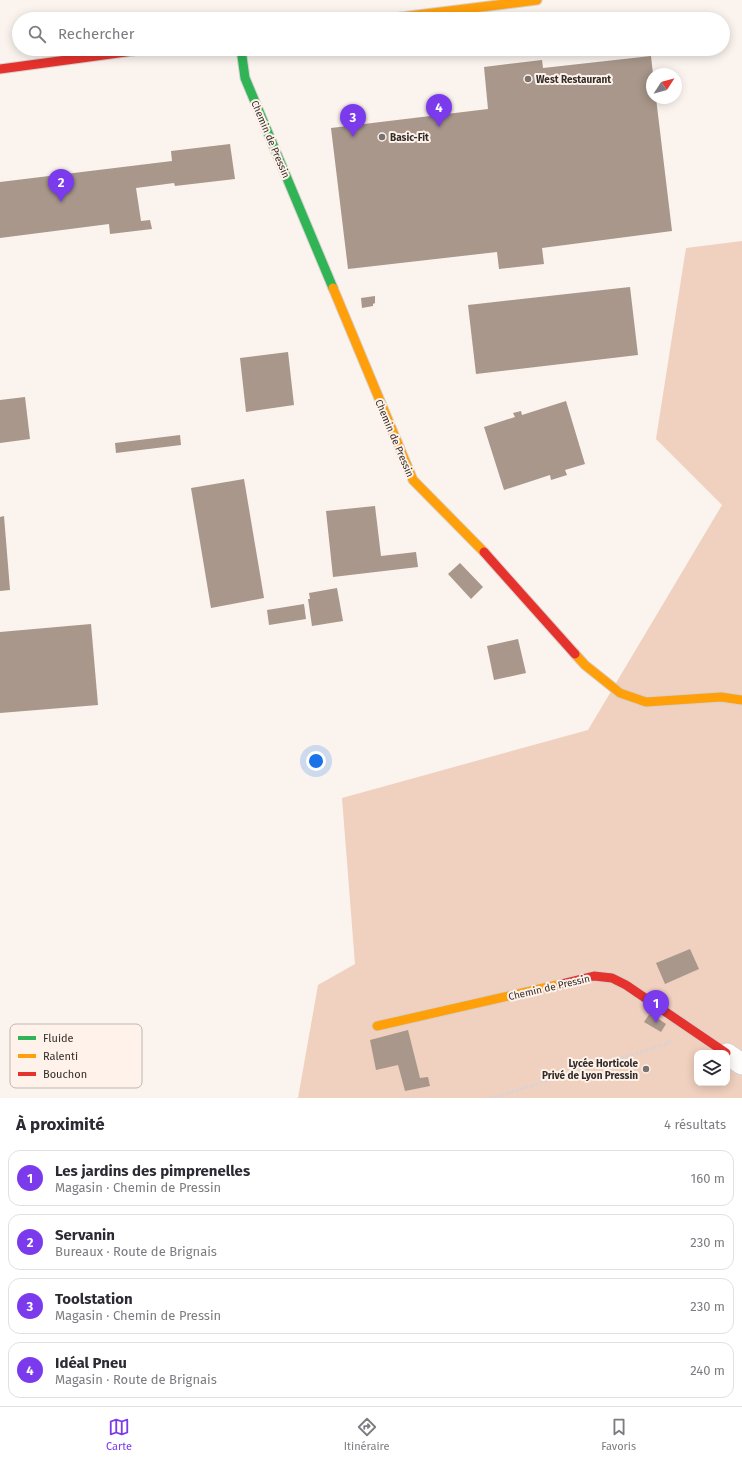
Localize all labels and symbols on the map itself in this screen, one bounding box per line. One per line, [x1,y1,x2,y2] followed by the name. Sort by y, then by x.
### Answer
[646,68,682,104] north arrow
[523,74,533,84] marker: West Restaurant
[536,74,611,86] place label: West Restaurant
[426,94,452,127] pin: 4
[248,99,292,180] street label: Chemin de Pressin
[340,104,366,137] pin: 3
[377,132,387,142] marker: Basic-Fit
[390,132,429,144] place label: Basic-Fit
[48,169,74,202] pin: 2
[372,398,416,479] street label: Chemin de Pressin
[306,751,326,771] your location
[507,973,591,1003] street label: Chemin de Pressin
[643,990,669,1023] pin: 1
[10,1024,142,1088] legend
[43,1032,74,1045] text: Fluide
[43,1050,78,1063] text: Ralenti
[542,1057,638,1082] place label: Lycée Horticole Privé de Lyon Pressin
[641,1064,651,1074] marker: Lycée Horticole Privé de Lyon Pressin
[43,1068,87,1081] text: Bouchon

